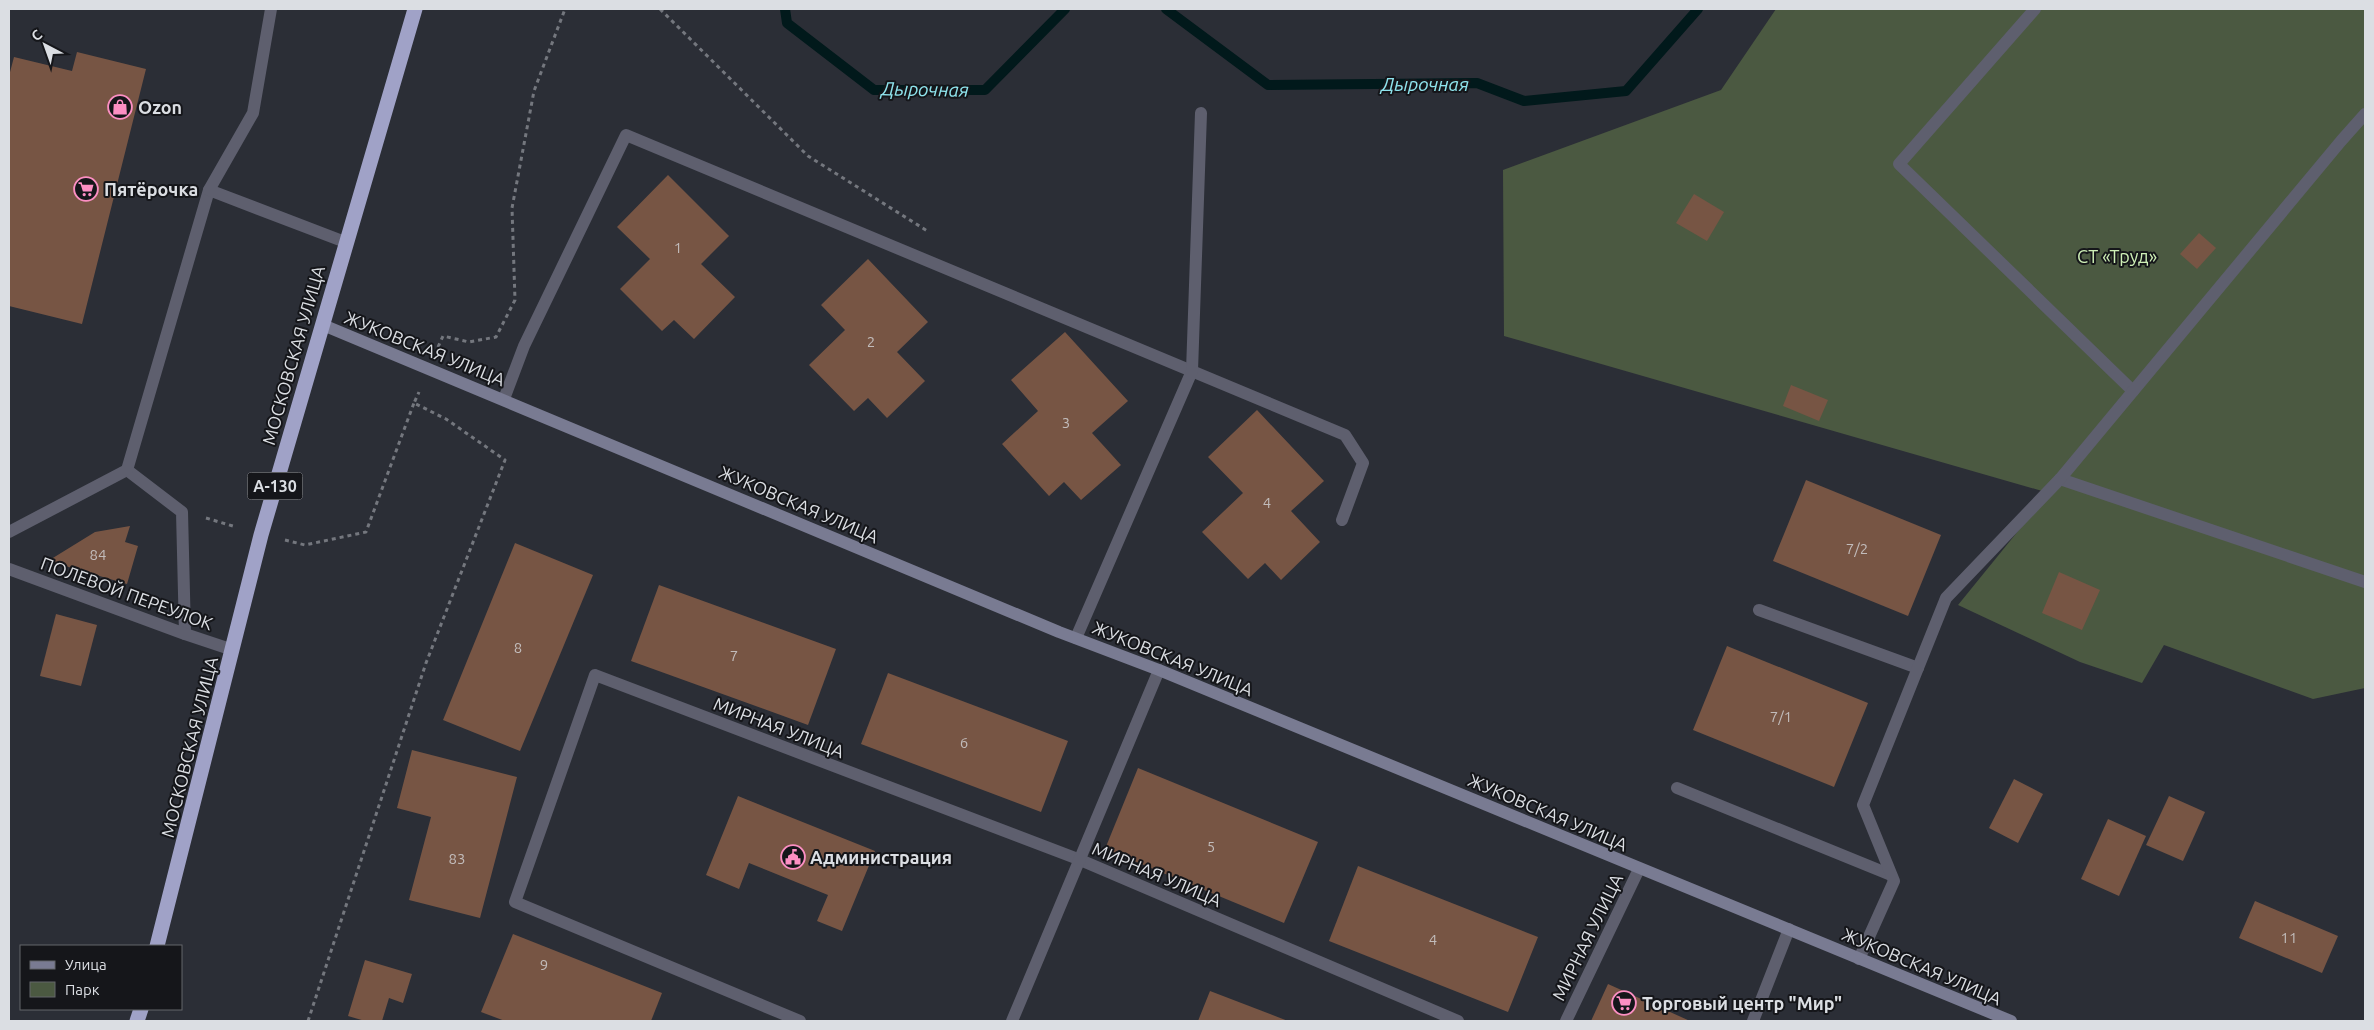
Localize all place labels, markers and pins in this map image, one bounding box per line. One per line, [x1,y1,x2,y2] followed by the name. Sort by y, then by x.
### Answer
[107,94,133,120] shop icon: Ozon
[138,97,182,117] place label: Ozon
[73,176,99,202] supermarket icon: Пятёрочка
[104,179,198,199] place label: Пятёрочка
[780,844,806,870] public building icon: Администрация
[810,847,952,867] place label: Администрация
[1611,990,1637,1016] supermarket icon: Торговый центр "Мир"
[1642,993,1842,1013] place label: Торговый центр "Мир"

